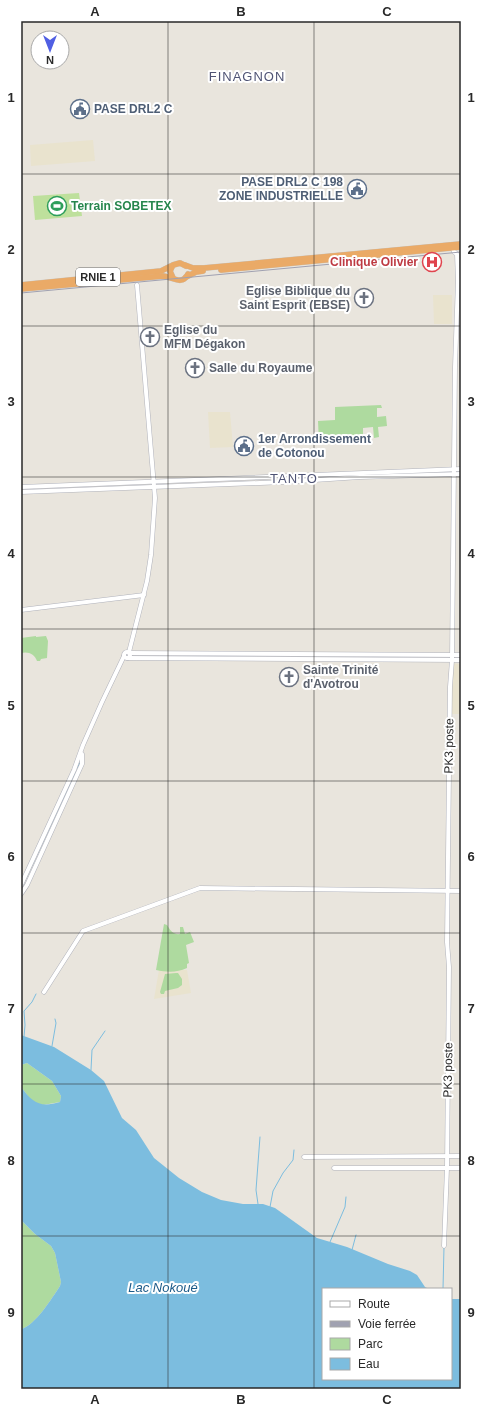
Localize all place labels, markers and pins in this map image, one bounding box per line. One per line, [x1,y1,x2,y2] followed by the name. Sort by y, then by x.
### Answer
[69,98,91,120] public building icon: PASE DRL2 C
[94,102,173,116] place label: PASE DRL2 C
[219,175,343,203] place label: PASE DRL2 C 198 ZONE INDUSTRIELLE
[346,178,368,200] public building icon: PASE DRL2 C 198 ZONE INDUSTRIELLE
[46,195,68,217] sports icon: Terrain SOBETEX
[71,199,171,213] place label: Terrain SOBETEX
[421,251,443,273] hospital icon: Clinique Olivier
[330,255,418,269] place label: Clinique Olivier
[239,284,350,312] place label: Eglise Biblique du Saint Esprit (EBSE)
[353,287,375,309] church icon: Eglise Biblique du Saint Esprit (EBSE)
[164,323,245,351] place label: Eglise du MFM Dégakon
[139,326,161,348] church icon: Eglise du MFM Dégakon
[184,357,206,379] church icon: Salle du Royaume
[209,361,313,375] place label: Salle du Royaume
[258,432,371,460] place label: 1er Arrondissement de Cotonou
[233,435,255,457] public building icon: 1er Arrondissement de Cotonou
[303,663,379,691] place label: Sainte Trinité d'Avotrou
[278,666,300,688] church icon: Sainte Trinité d'Avotrou

